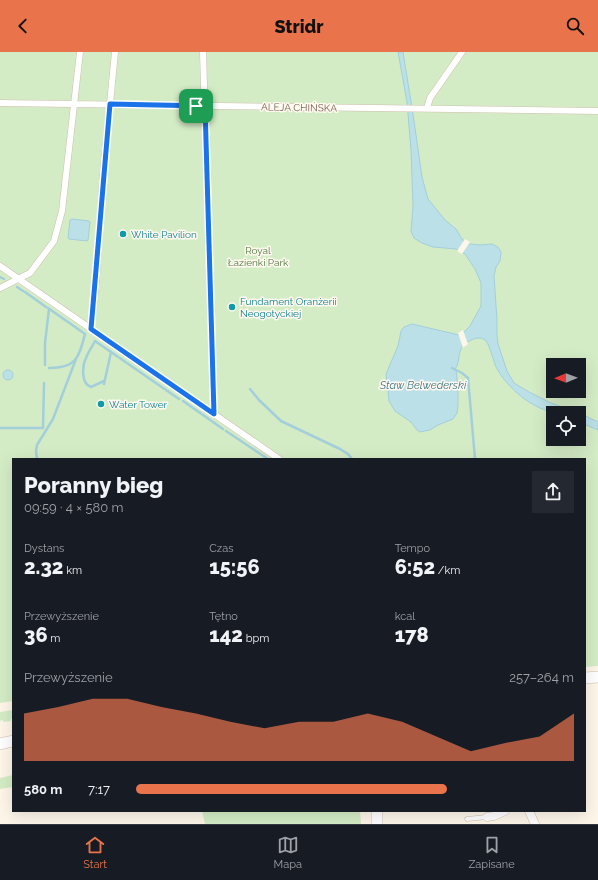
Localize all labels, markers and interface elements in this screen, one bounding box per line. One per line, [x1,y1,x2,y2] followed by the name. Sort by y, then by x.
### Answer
[12,15,34,37] icon: back
[564,15,586,37] icon: search
[274,16,324,37] text: Stridr
[179,89,213,123] pin
[185,95,207,117] icon: arrive
[261,101,337,114] street label: ALEJA CHIŃSKA
[118,229,128,239] marker: White Pavilion
[131,229,197,240] place label: White Pavilion
[228,245,289,268] park label: Royal Łazienki Park
[240,296,337,319] place label: Fundament Oranżerii Neogotyckiej
[227,302,237,312] marker: Fundament Oranżerii Neogotyckiej
[546,358,586,398] north arrow
[546,358,586,446] map controls
[379,379,467,392] water label: Staw Belwederski
[96,399,106,409] marker: Water Tower
[109,399,168,410] place label: Water Tower
[546,406,586,446] button: locate
[532,471,574,513] button: share
[24,472,163,498] text: Poranny bieg
[24,500,124,515] text: 09:59 · 4 × 580 m
[24,542,64,555] text: Dystans
[209,542,234,555] text: Czas
[395,542,430,555] text: Tempo
[24,555,63,579] text: 2.32
[209,555,260,579] text: 15:56
[395,555,435,579] text: 6:52
[63,564,82,577] text: km
[435,564,460,577] text: /km
[24,610,99,623] text: Przewyższenie
[209,610,238,623] text: Tętno
[395,610,415,623] text: kcal
[24,623,48,647] text: 36
[209,623,243,647] text: 142
[395,623,429,647] text: 178
[48,632,60,645] text: m
[243,632,269,645] text: bpm
[24,670,113,685] text: Przewyższenie
[509,670,574,685] text: 257–264 m
[24,782,62,797] text: 580 m
[88,782,110,797] text: 7:17
[83,834,107,871] tab: Start
[274,834,302,871] tab: Mapa
[468,834,515,871] tab: Zapisane

